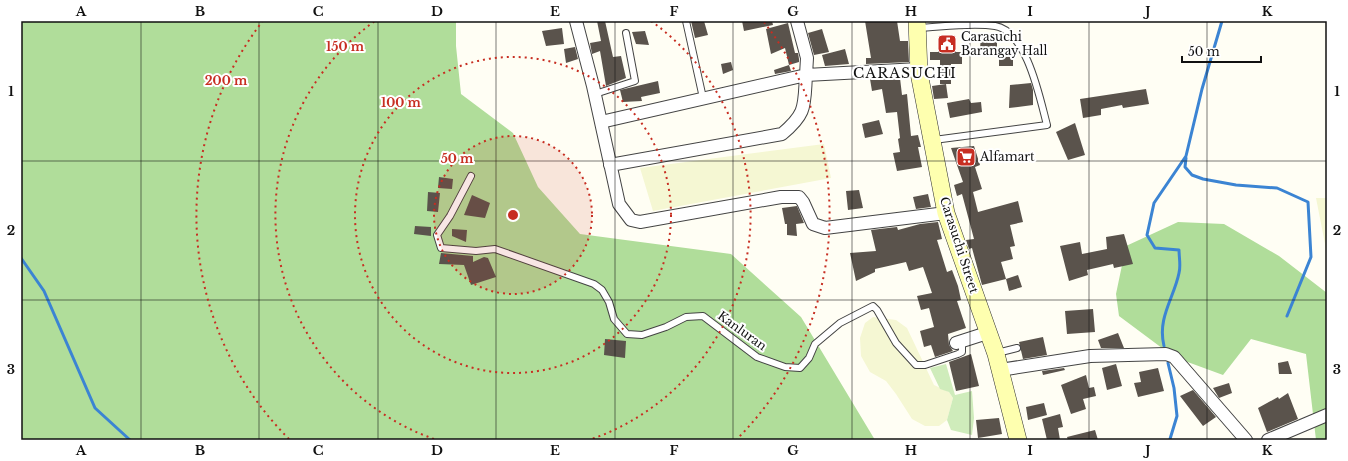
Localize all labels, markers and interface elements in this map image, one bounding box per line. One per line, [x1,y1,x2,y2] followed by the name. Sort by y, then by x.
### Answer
[75,3,87,20] text: A
[195,3,205,20] text: B
[313,3,324,20] text: C
[431,3,443,20] text: D
[550,3,560,20] text: E
[670,3,679,20] text: F
[787,3,799,20] text: G
[905,3,917,20] text: H
[1027,3,1033,20] text: I
[1142,3,1151,20] text: J
[1262,3,1273,20] text: K
[961,29,1047,58] place label: Carasuchi Barangay Hall
[936,33,958,55] public building icon: Carasuchi Barangay Hall
[1182,38,1261,64] scale bar
[326,39,365,54] text: 150 m
[1188,44,1220,59] text: 50 m
[853,64,957,82] district label: CARASUCHI
[205,73,248,88] text: 200 m
[8,83,14,100] text: 1
[1334,83,1340,100] text: 1
[381,95,422,110] text: 100 m
[955,146,977,168] supermarket icon: Alfamart
[979,149,1035,164] place label: Alfamart
[441,151,474,166] text: 50 m
[937,195,982,295] street label: Carasuchi Street
[506,208,520,222] centre of rings
[7,222,15,239] text: 2
[1333,222,1341,239] text: 2
[715,308,770,353] street label: Kanluran
[7,361,15,378] text: 3
[1333,361,1341,378] text: 3
[75,442,87,459] text: A
[195,442,205,459] text: B
[313,442,324,459] text: C
[431,442,443,459] text: D
[550,442,560,459] text: E
[670,442,679,459] text: F
[787,442,799,459] text: G
[905,442,917,459] text: H
[1027,442,1033,459] text: I
[1142,442,1151,459] text: J
[1262,442,1273,459] text: K

